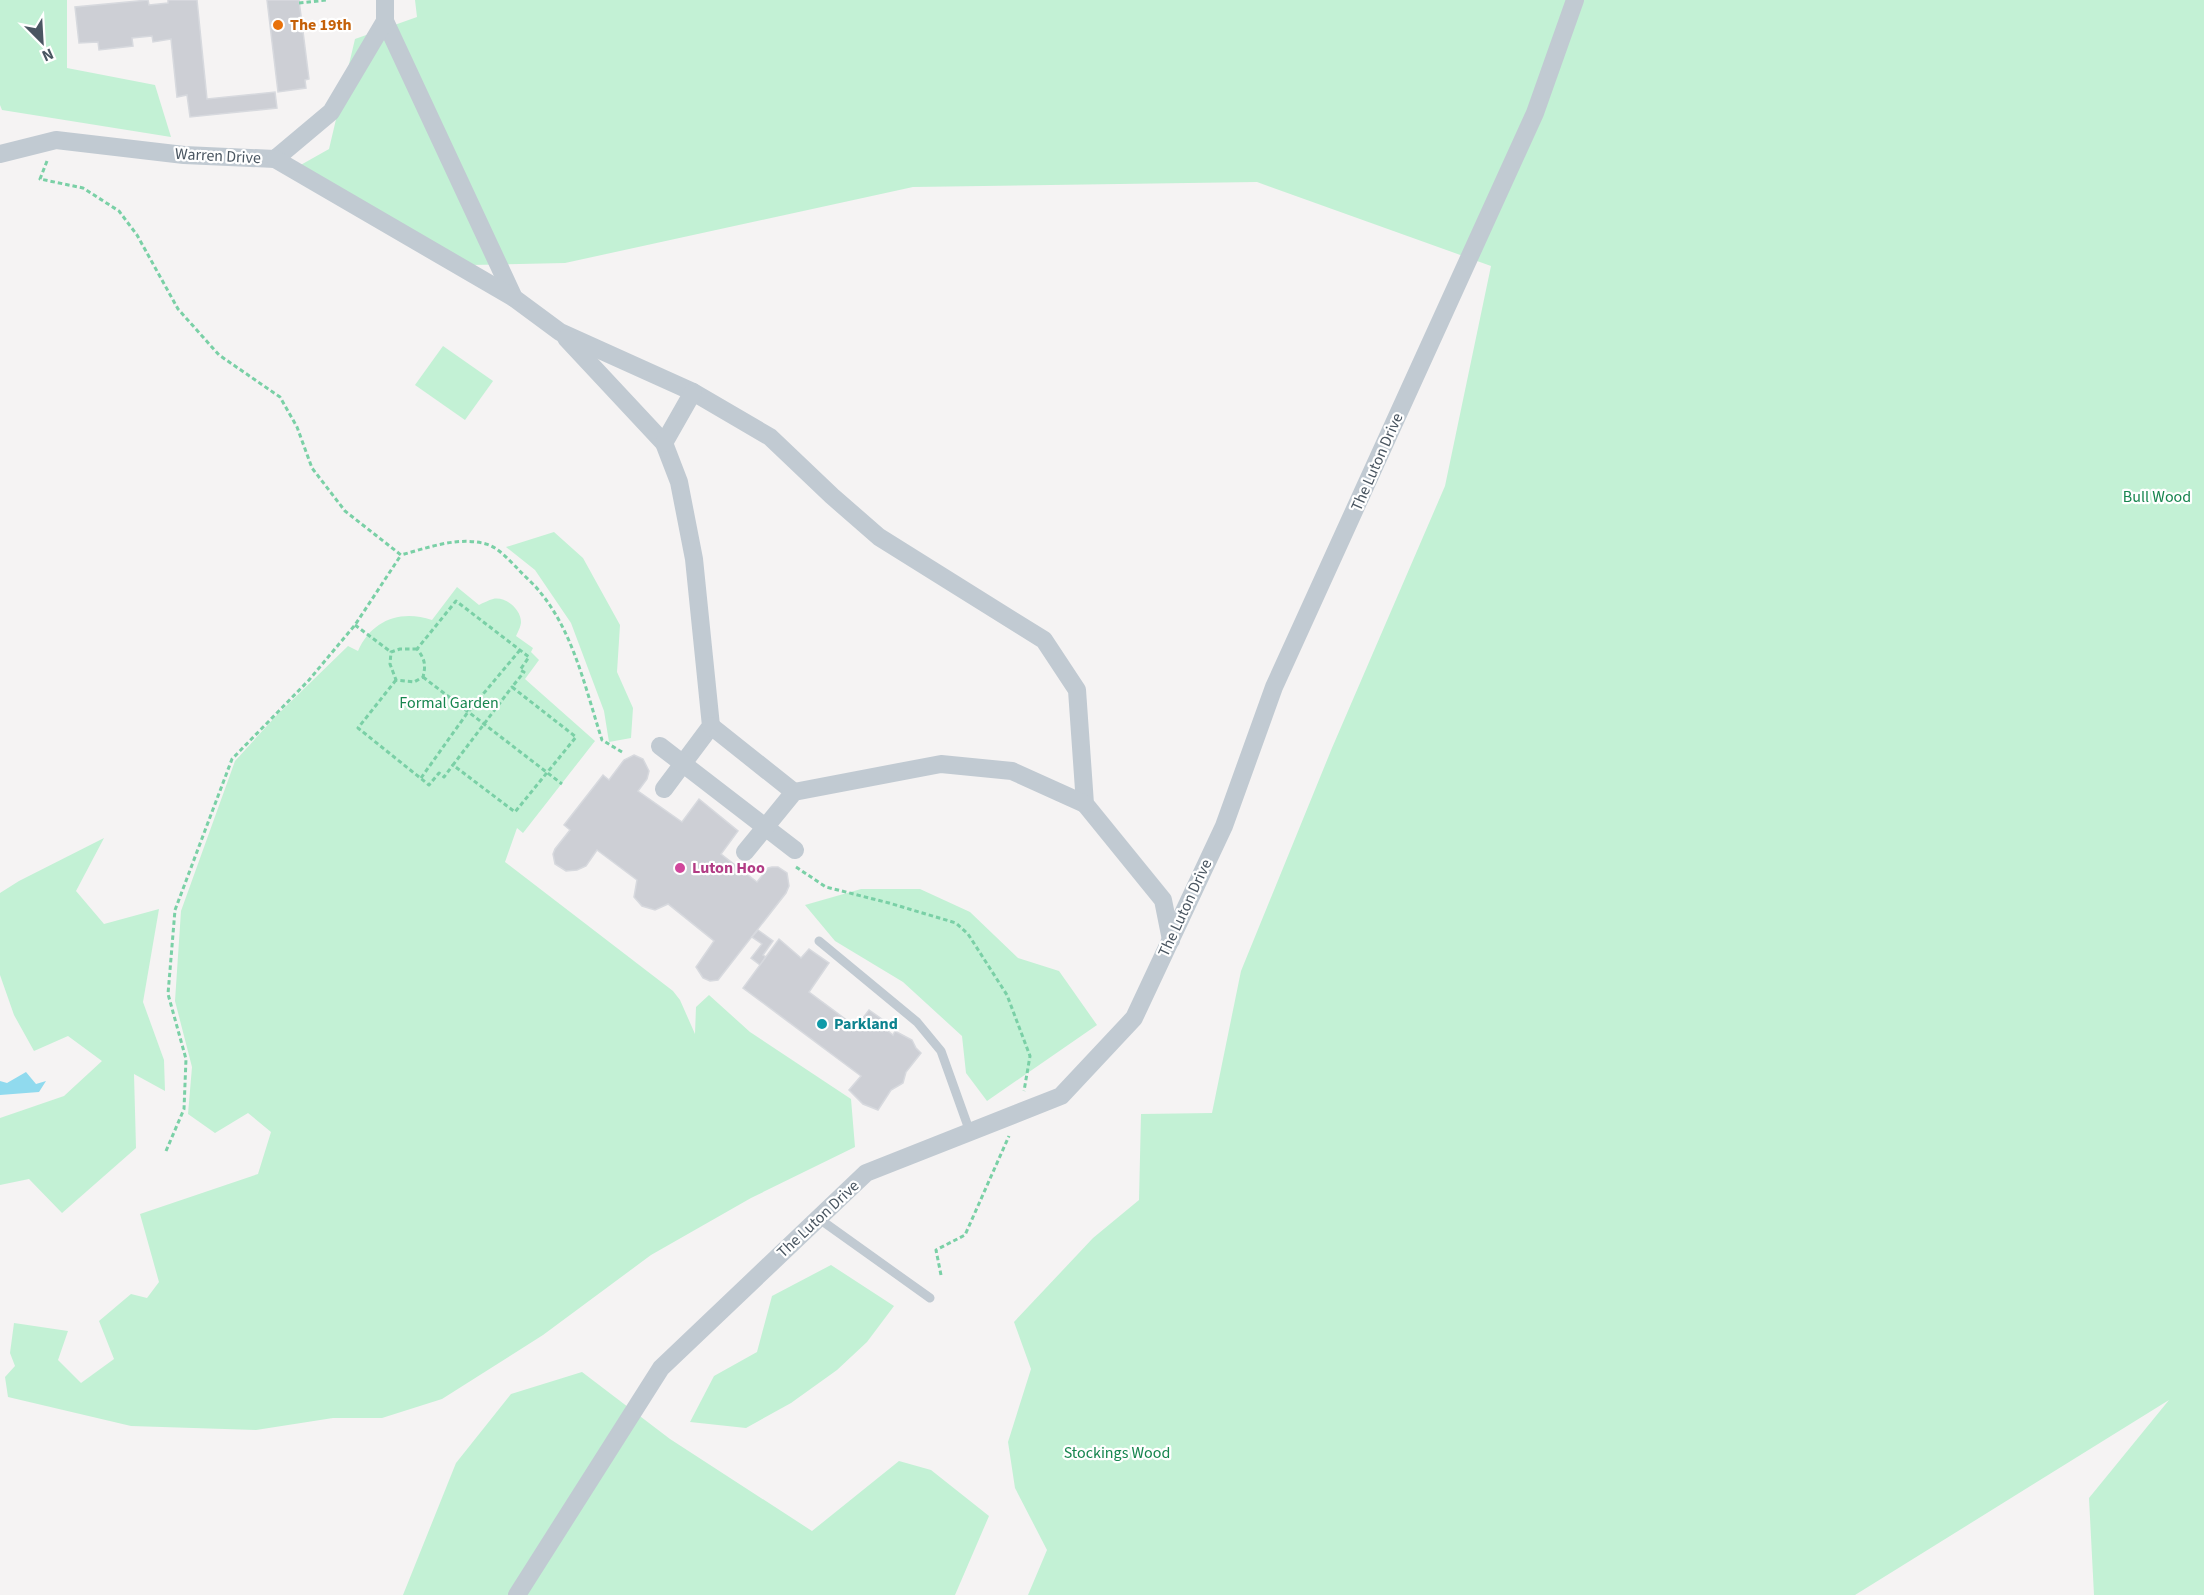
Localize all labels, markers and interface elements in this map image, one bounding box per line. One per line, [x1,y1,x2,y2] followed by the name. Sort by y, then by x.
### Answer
[12,12,72,72] north arrow
[290,14,352,36] place label: The 19th
[271,18,285,32] marker: The 19th
[38,43,57,67] text: N
[175,143,262,169] street label: Warren Drive
[1346,409,1408,515] street label: The Luton Drive
[2123,486,2191,508] park label: Bull Wood
[399,692,499,714] park label: Formal Garden
[1153,856,1217,960] street label: The Luton Drive
[692,857,765,879] place label: Luton Hoo
[673,861,687,875] marker: Luton Hoo
[834,1013,898,1035] place label: Parkland
[815,1017,829,1031] marker: Parkland
[772,1175,864,1263] street label: The Luton Drive
[1064,1442,1170,1464] park label: Stockings Wood

